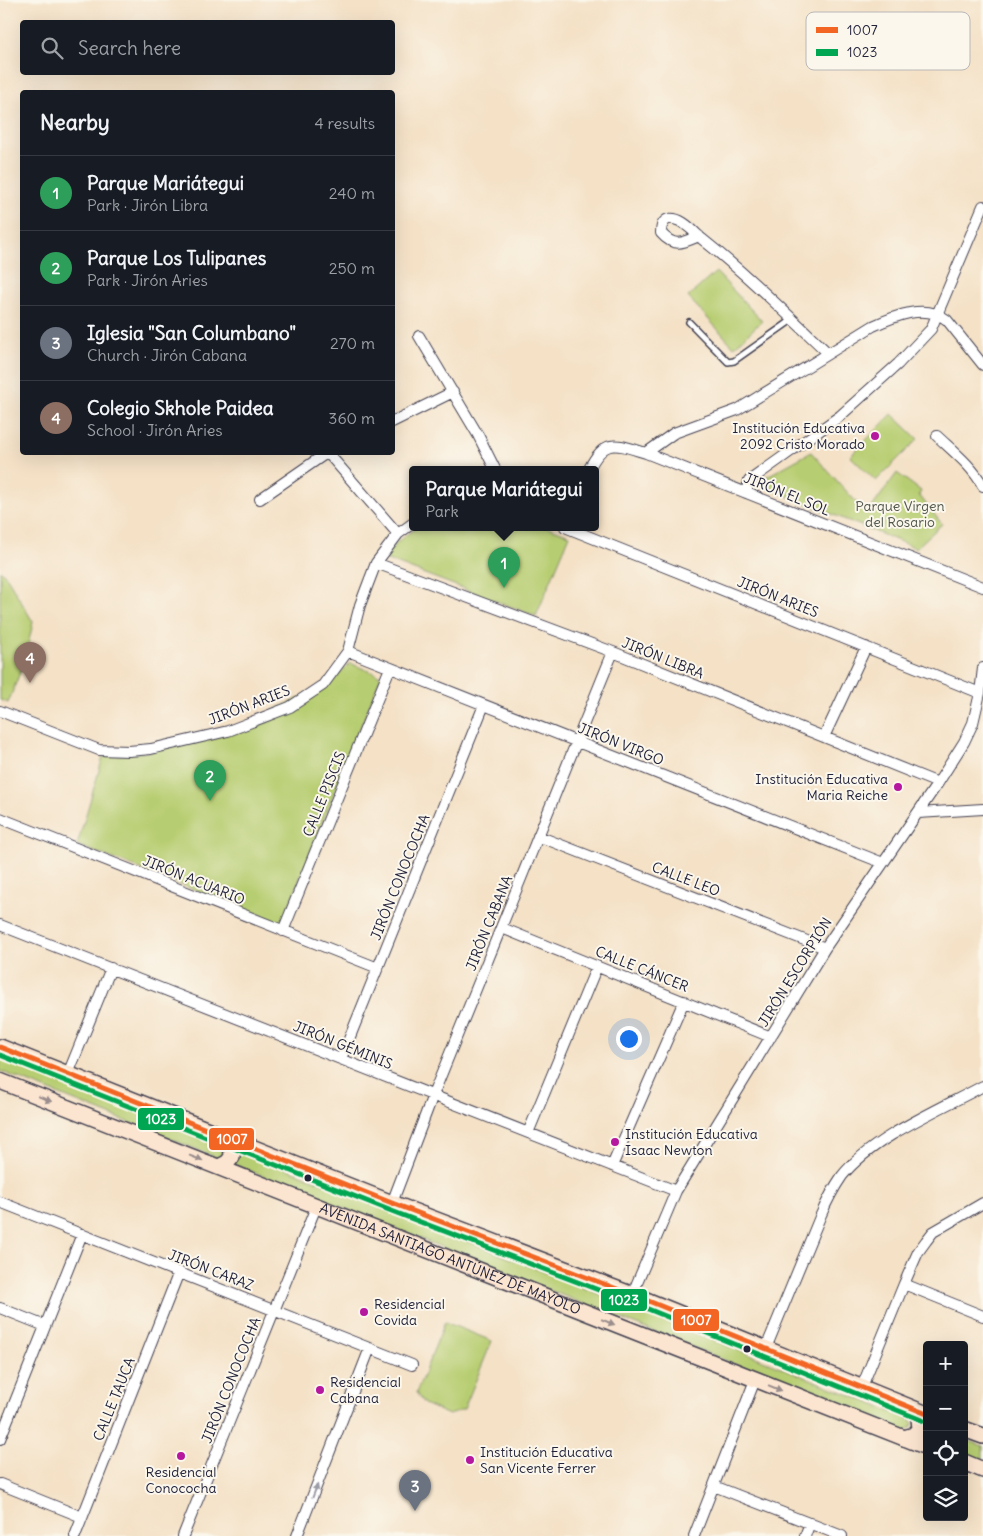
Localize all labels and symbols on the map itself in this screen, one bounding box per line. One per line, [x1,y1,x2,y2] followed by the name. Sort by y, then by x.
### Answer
[806,12,970,70] legend
[847,21,878,39] text: 1007
[847,43,877,61] text: 1023
[732,419,865,453] place label: Institución Educativa 2092 Cristo Morado
[869,430,881,442] marker: Institución Educativa 2092 Cristo Morado
[741,469,833,520] street label: JIRÓN EL SOL
[855,497,945,531] park label: Parque Virgen del Rosario
[488,547,520,588] pin: 1
[735,573,821,622] street label: JIRÓN ARIES
[619,633,707,683] street label: JIRÓN LIBRA
[14,642,46,683] pin: 4
[206,681,293,729] street label: JIRÓN ARIES
[576,719,667,769] street label: JIRÓN VIRGO
[299,749,349,839] street label: CALLE PISCIS
[194,760,226,801] pin: 2
[755,770,888,804] place label: Institución Educativa Maria Reiche
[892,781,904,793] marker: Institución Educativa Maria Reiche
[366,811,434,943] street label: JIRÓN CONOCOCHA
[140,851,248,909] street label: JIRÓN ACUARIO
[649,858,723,900] street label: CALLE LEO
[462,873,516,973] street label: JIRÓN CABANA
[754,914,836,1030] street label: JIRÓN ESCORPIÓN
[593,942,691,996] street label: CALLE CÁNCER
[291,1017,395,1073] street label: JIRÓN GÉMINIS
[616,1026,642,1052] your location
[38,1095,53,1103] one-way arrow
[137,1107,185,1131] line badge: 1023
[146,1110,176,1128] text: 1023
[625,1125,758,1159] place label: Institución Educativa Isaac Newton
[208,1127,255,1151] line badge: 1007
[217,1130,247,1148] text: 1007
[609,1136,621,1148] marker: Institución Educativa Isaac Newton
[189,1155,204,1163] one-way arrow
[303,1173,313,1183] unlabelled marker
[317,1199,584,1318] street label: AVENIDA SANTIAGO ANTÚNEZ DE MAYOLO
[166,1245,256,1295] street label: JIRÓN CARAZ
[600,1288,648,1312] line badge: 1023
[609,1291,639,1309] text: 1023
[374,1295,445,1329] place label: Residencial Covida
[358,1306,370,1318] marker: Residencial Covida
[672,1308,720,1332] line badge: 1007
[681,1311,711,1329] text: 1007
[197,1314,265,1446] street label: JIRÓN CONOCOCHA
[601,1318,616,1326] one-way arrow
[742,1344,752,1354] unlabelled marker
[89,1355,139,1443] street label: CALLE TAUCA
[330,1373,401,1407] place label: Residencial Cabana
[314,1384,326,1396] marker: Residencial Cabana
[768,1384,783,1392] one-way arrow
[480,1443,613,1477] place label: Institución Educativa San Vicente Ferrer
[175,1450,187,1462] marker: Residencial Conococha
[464,1454,476,1466] marker: Institución Educativa San Vicente Ferrer
[146,1463,216,1497] place label: Residencial Conococha
[399,1470,431,1511] pin: 3
[312,1483,319,1498] one-way arrow

